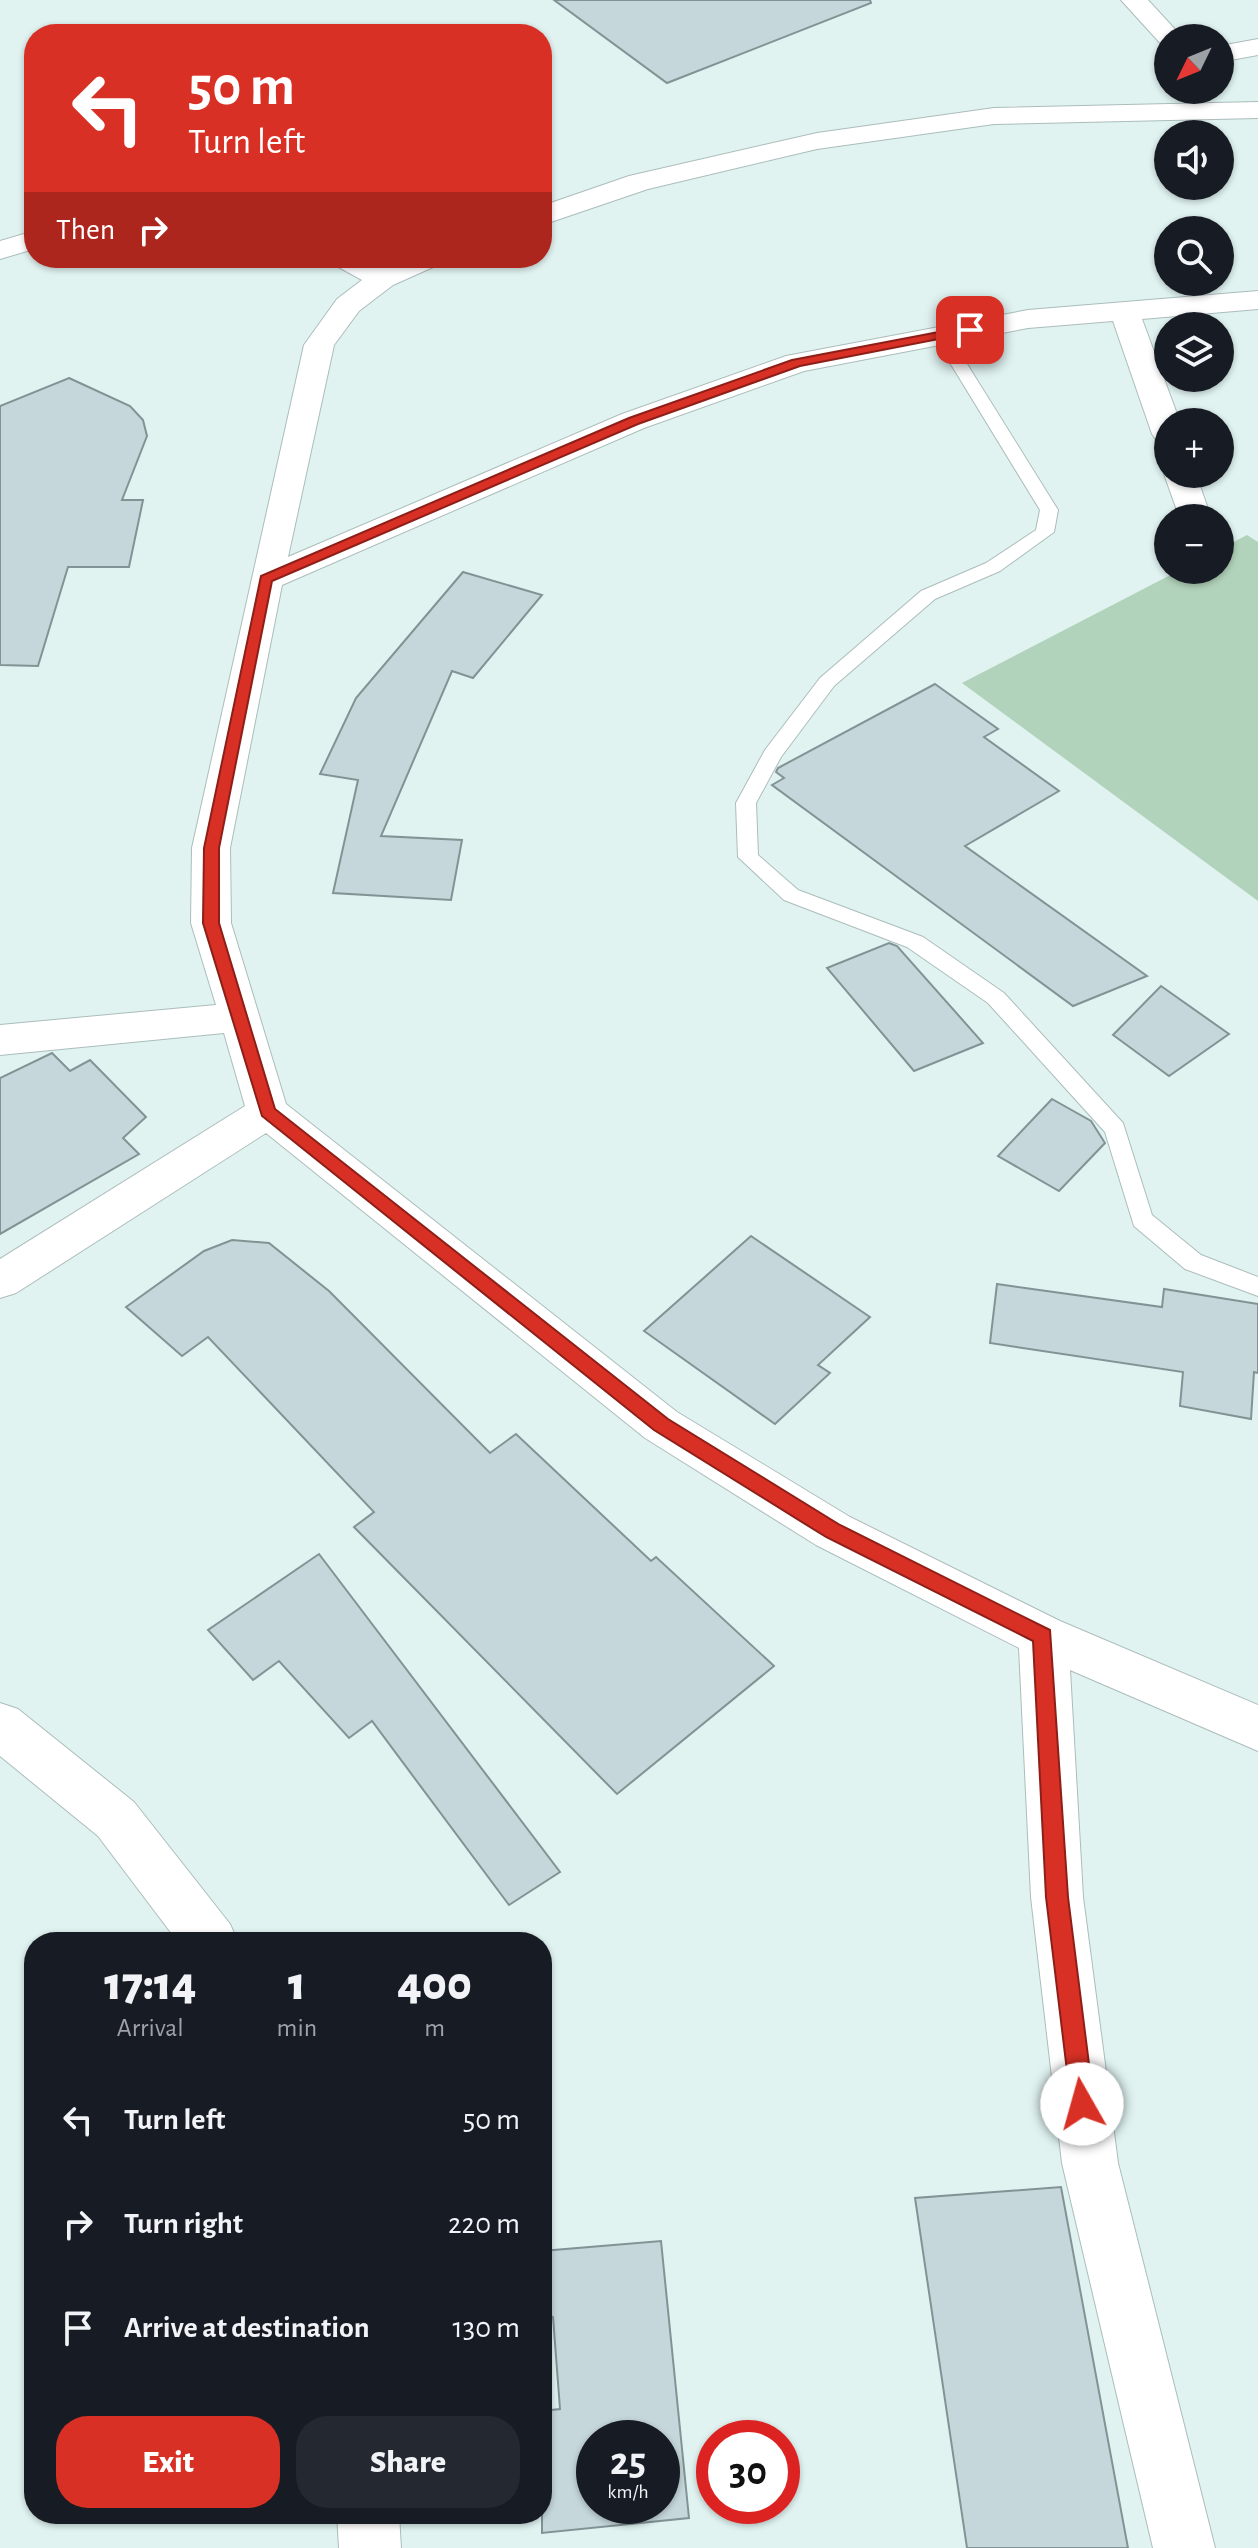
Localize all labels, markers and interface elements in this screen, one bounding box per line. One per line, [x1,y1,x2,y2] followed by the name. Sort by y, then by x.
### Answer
[1154,24,1234,104] north arrow
[1154,24,1234,584] map controls
[56,56,160,160] icon: left
[188,59,295,115] text: 50 m
[1154,120,1234,200] button: sound
[188,124,305,160] text: Turn left
[131,208,175,252] icon: right
[56,215,115,245] text: Then
[1154,216,1234,296] button: search
[936,296,1004,364] pin
[948,308,992,352] icon: arrive
[1154,312,1234,392] button: layers
[1154,408,1234,488] button: +
[1154,504,1234,584] button: −
[104,1961,196,2009] text: 17:14
[288,1961,306,2009] text: 1
[397,1961,472,2009] text: 400
[117,2015,184,2041] text: Arrival
[277,2015,317,2041] text: min
[424,2015,445,2041] text: m
[1040,2062,1124,2146] position arrow
[56,2098,100,2142] icon: left
[124,2105,225,2135] text: Turn left
[463,2105,520,2135] text: 50 m
[56,2202,100,2246] icon: right
[124,2209,243,2239] text: Turn right
[448,2209,520,2239] text: 220 m
[56,2306,100,2350] icon: arrive
[124,2313,370,2343] text: Arrive at destination
[453,2313,520,2343] text: 130 m
[56,2416,280,2508] button: Exit
[296,2416,520,2508] button: Share
[696,2420,800,2524] speed limit sign: 30
[610,2442,646,2482] text: 25
[607,2482,649,2502] text: km/h

